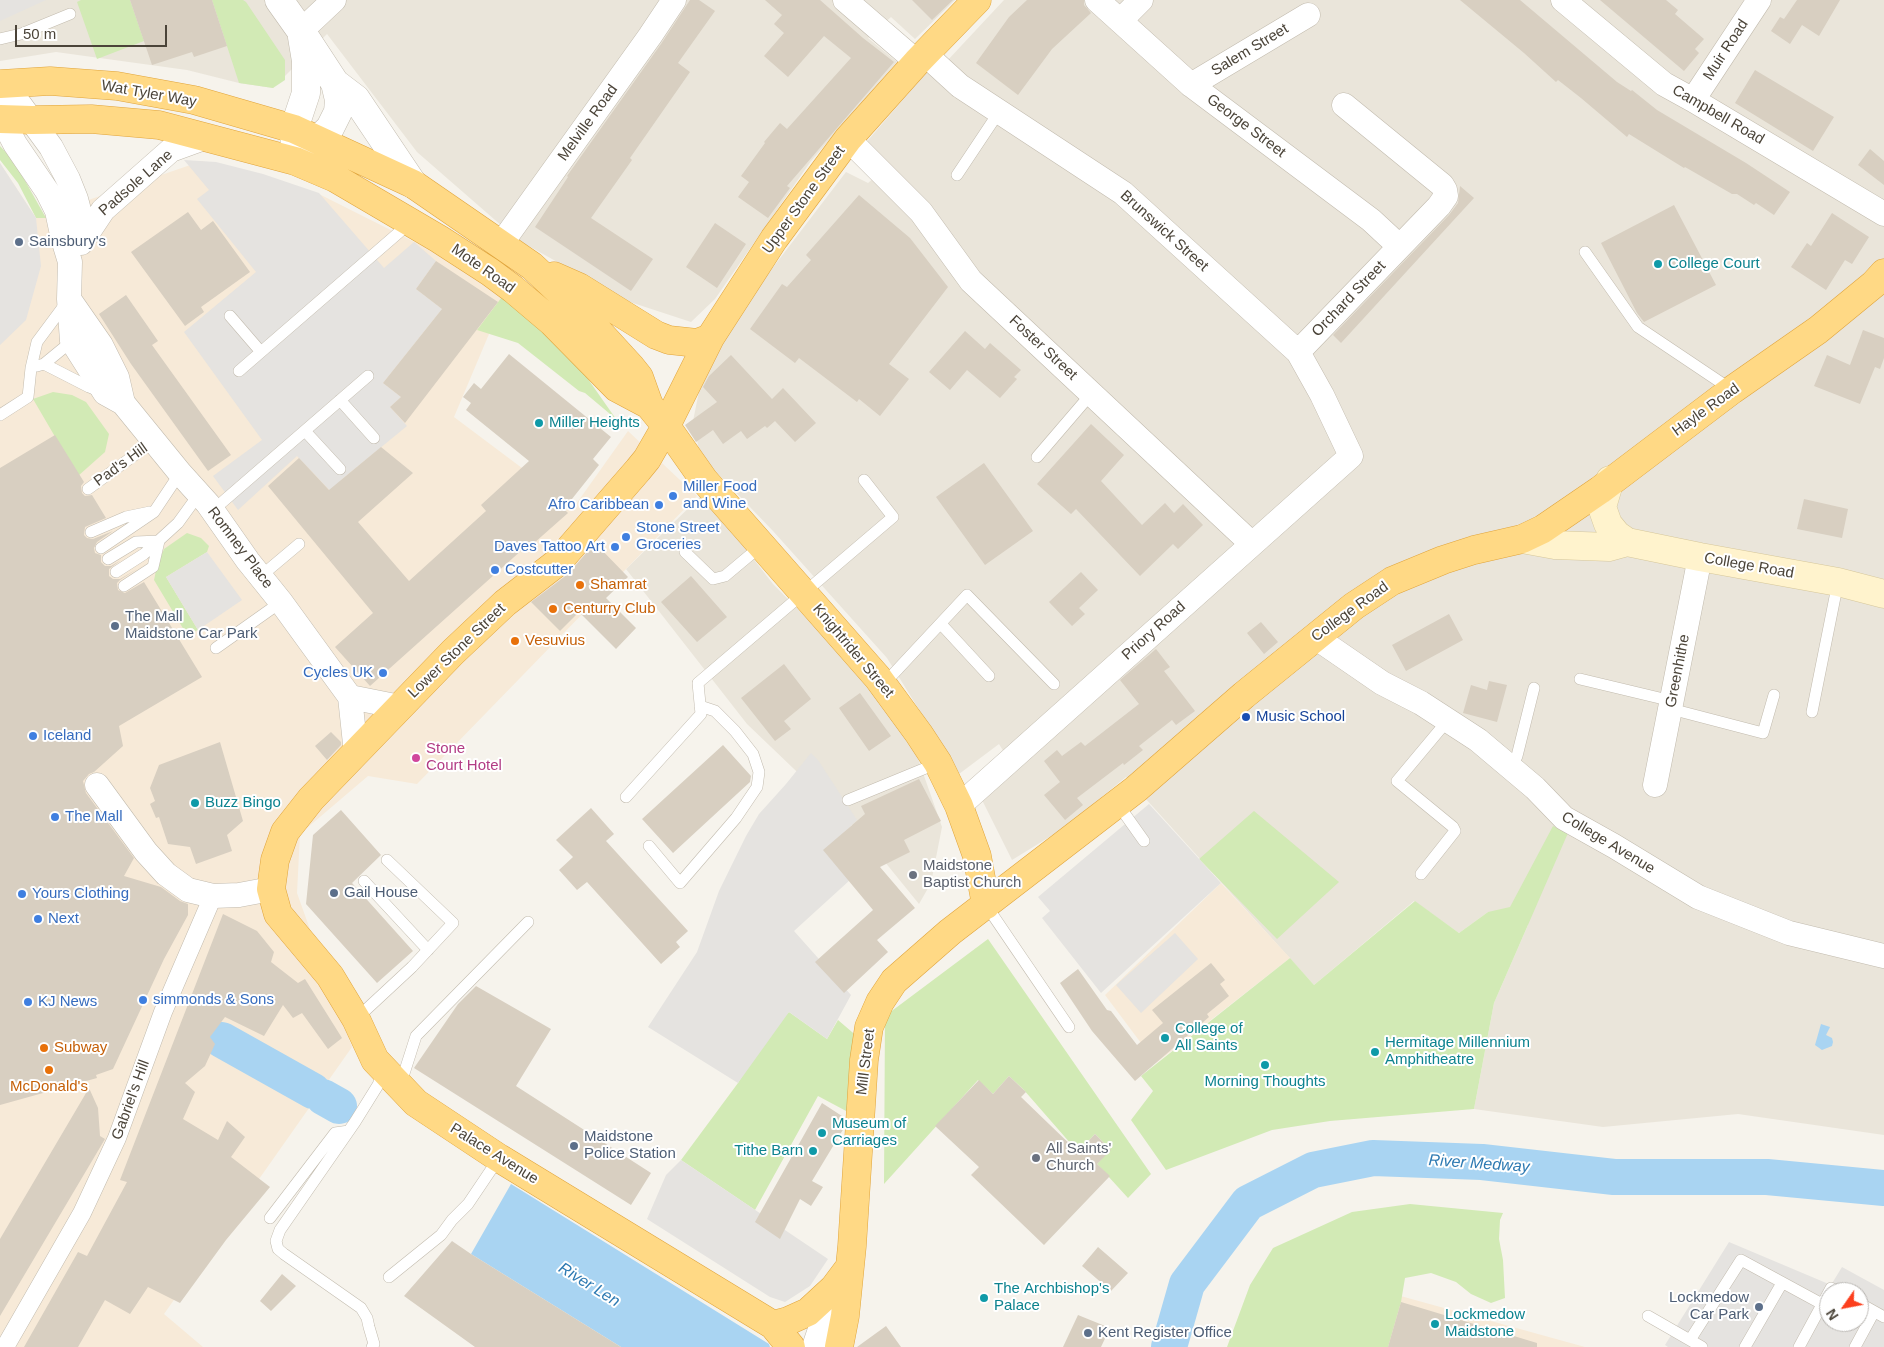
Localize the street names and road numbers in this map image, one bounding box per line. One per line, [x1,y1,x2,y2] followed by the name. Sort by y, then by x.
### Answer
[1700,16,1752,84] street label: Muir Road
[1208,20,1292,80] street label: Salem Street
[100,77,198,111] street label: Wat Tyler Way
[554,81,622,165] street label: Melville Road
[1669,81,1767,149] street label: Campbell Road
[1203,90,1289,162] street label: George Street
[759,143,849,257] street label: Upper Stone Street
[95,146,177,220] street label: Padsole Lane
[1116,187,1212,275] street label: Brunswick Street
[448,241,518,297] street label: Mote Road
[1308,257,1390,341] street label: Orchard Street
[1005,312,1081,384] street label: Foster Street
[1669,380,1743,440] street label: Hayle Road
[91,439,151,491] street label: Pad's Hill
[203,504,277,592] street label: Romney Place
[1703,549,1795,583] street label: College Road
[1308,578,1392,646] street label: College Road
[1119,598,1189,664] street label: Priory Road
[405,600,509,702] street label: Lower Stone Street
[809,601,897,701] street label: Knightrider Street
[1662,633,1694,709] street label: Greenhithe
[1558,808,1658,878] street label: College Avenue
[853,1028,879,1096] street label: Mill Street
[108,1058,154,1142] street label: Gabriel's Hill
[447,1120,541,1188] street label: Palace Avenue

